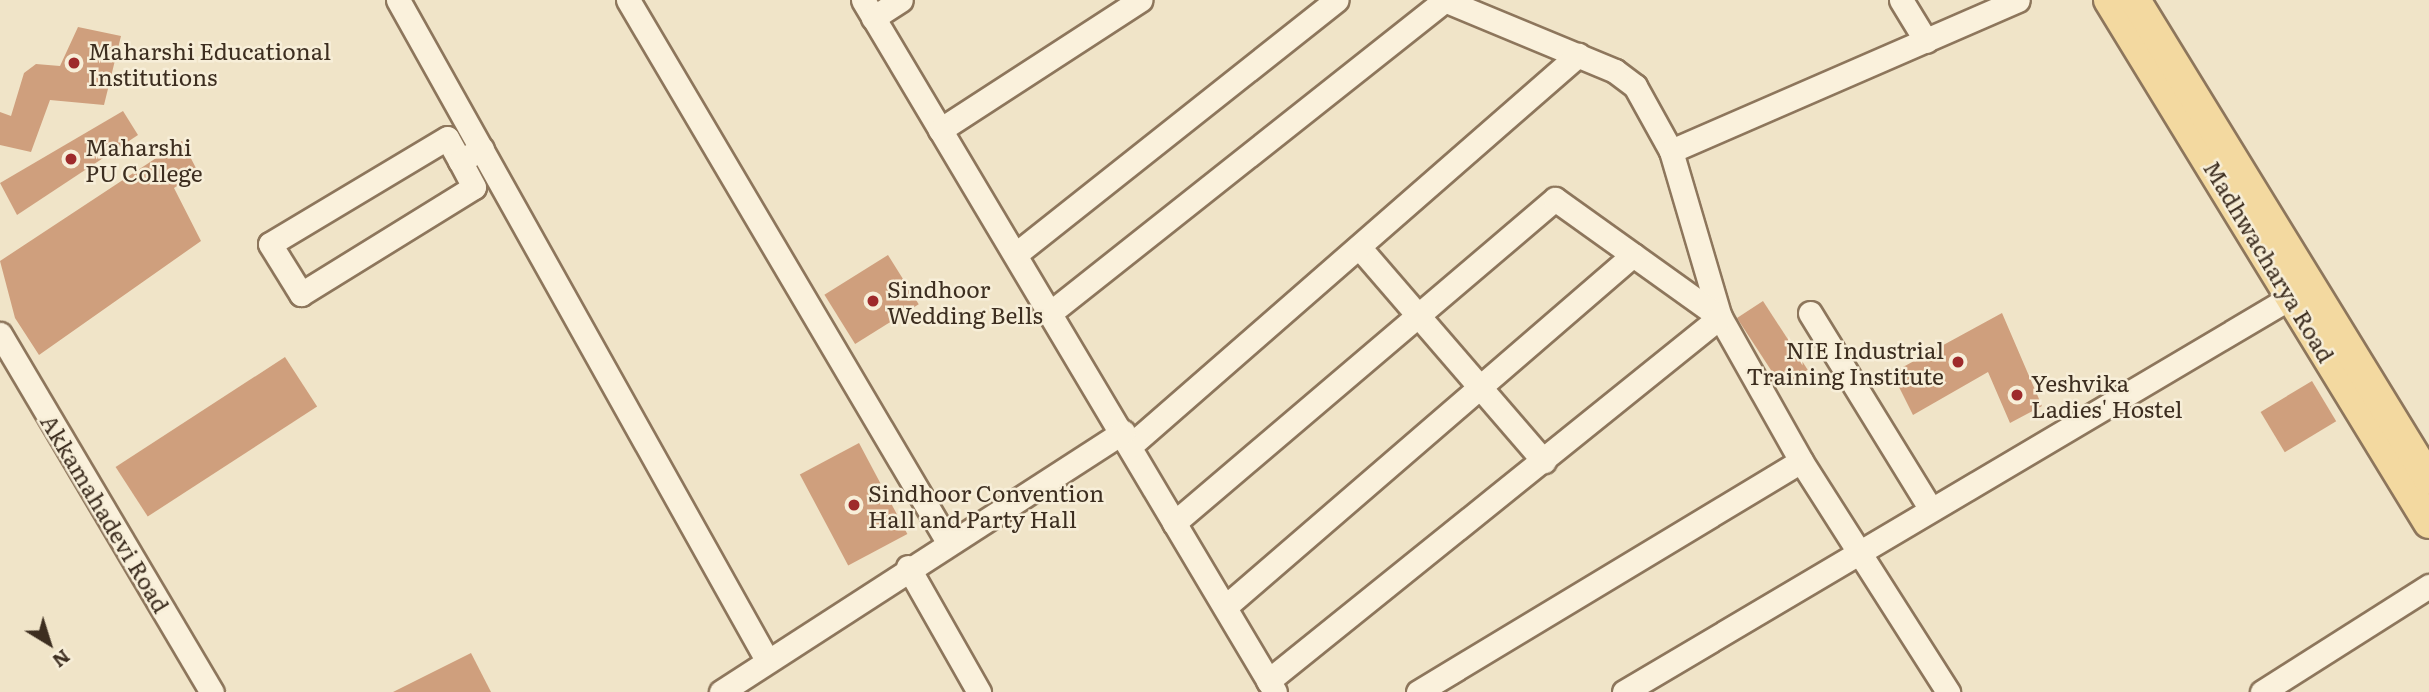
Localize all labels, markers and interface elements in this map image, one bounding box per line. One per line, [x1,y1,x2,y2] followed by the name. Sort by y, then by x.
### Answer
[88,36,331,90] place label: Maharshi Educational Institutions
[66,55,82,71] marker: Maharshi Educational Institutions
[85,132,203,186] place label: Maharshi PU College
[63,151,79,167] marker: Maharshi PU College
[2199,155,2341,367] street label: Madhwacharya Road
[887,274,1043,328] place label: Sindhoor Wedding Bells
[865,293,881,309] marker: Sindhoor Wedding Bells
[1746,335,1944,389] place label: NIE Industrial Training Institute
[1950,354,1966,370] marker: NIE Industrial Training Institute
[2031,368,2182,422] place label: Yeshvika Ladies' Hostel
[2009,387,2025,403] marker: Yeshvika Ladies' Hostel
[36,409,176,617] street label: Akkamahadevi Road
[868,478,1104,532] place label: Sindhoor Convention Hall and Party Hall
[846,497,862,513] marker: Sindhoor Convention Hall and Party Hall
[14,608,84,678] north arrow
[47,644,77,675] text: N

